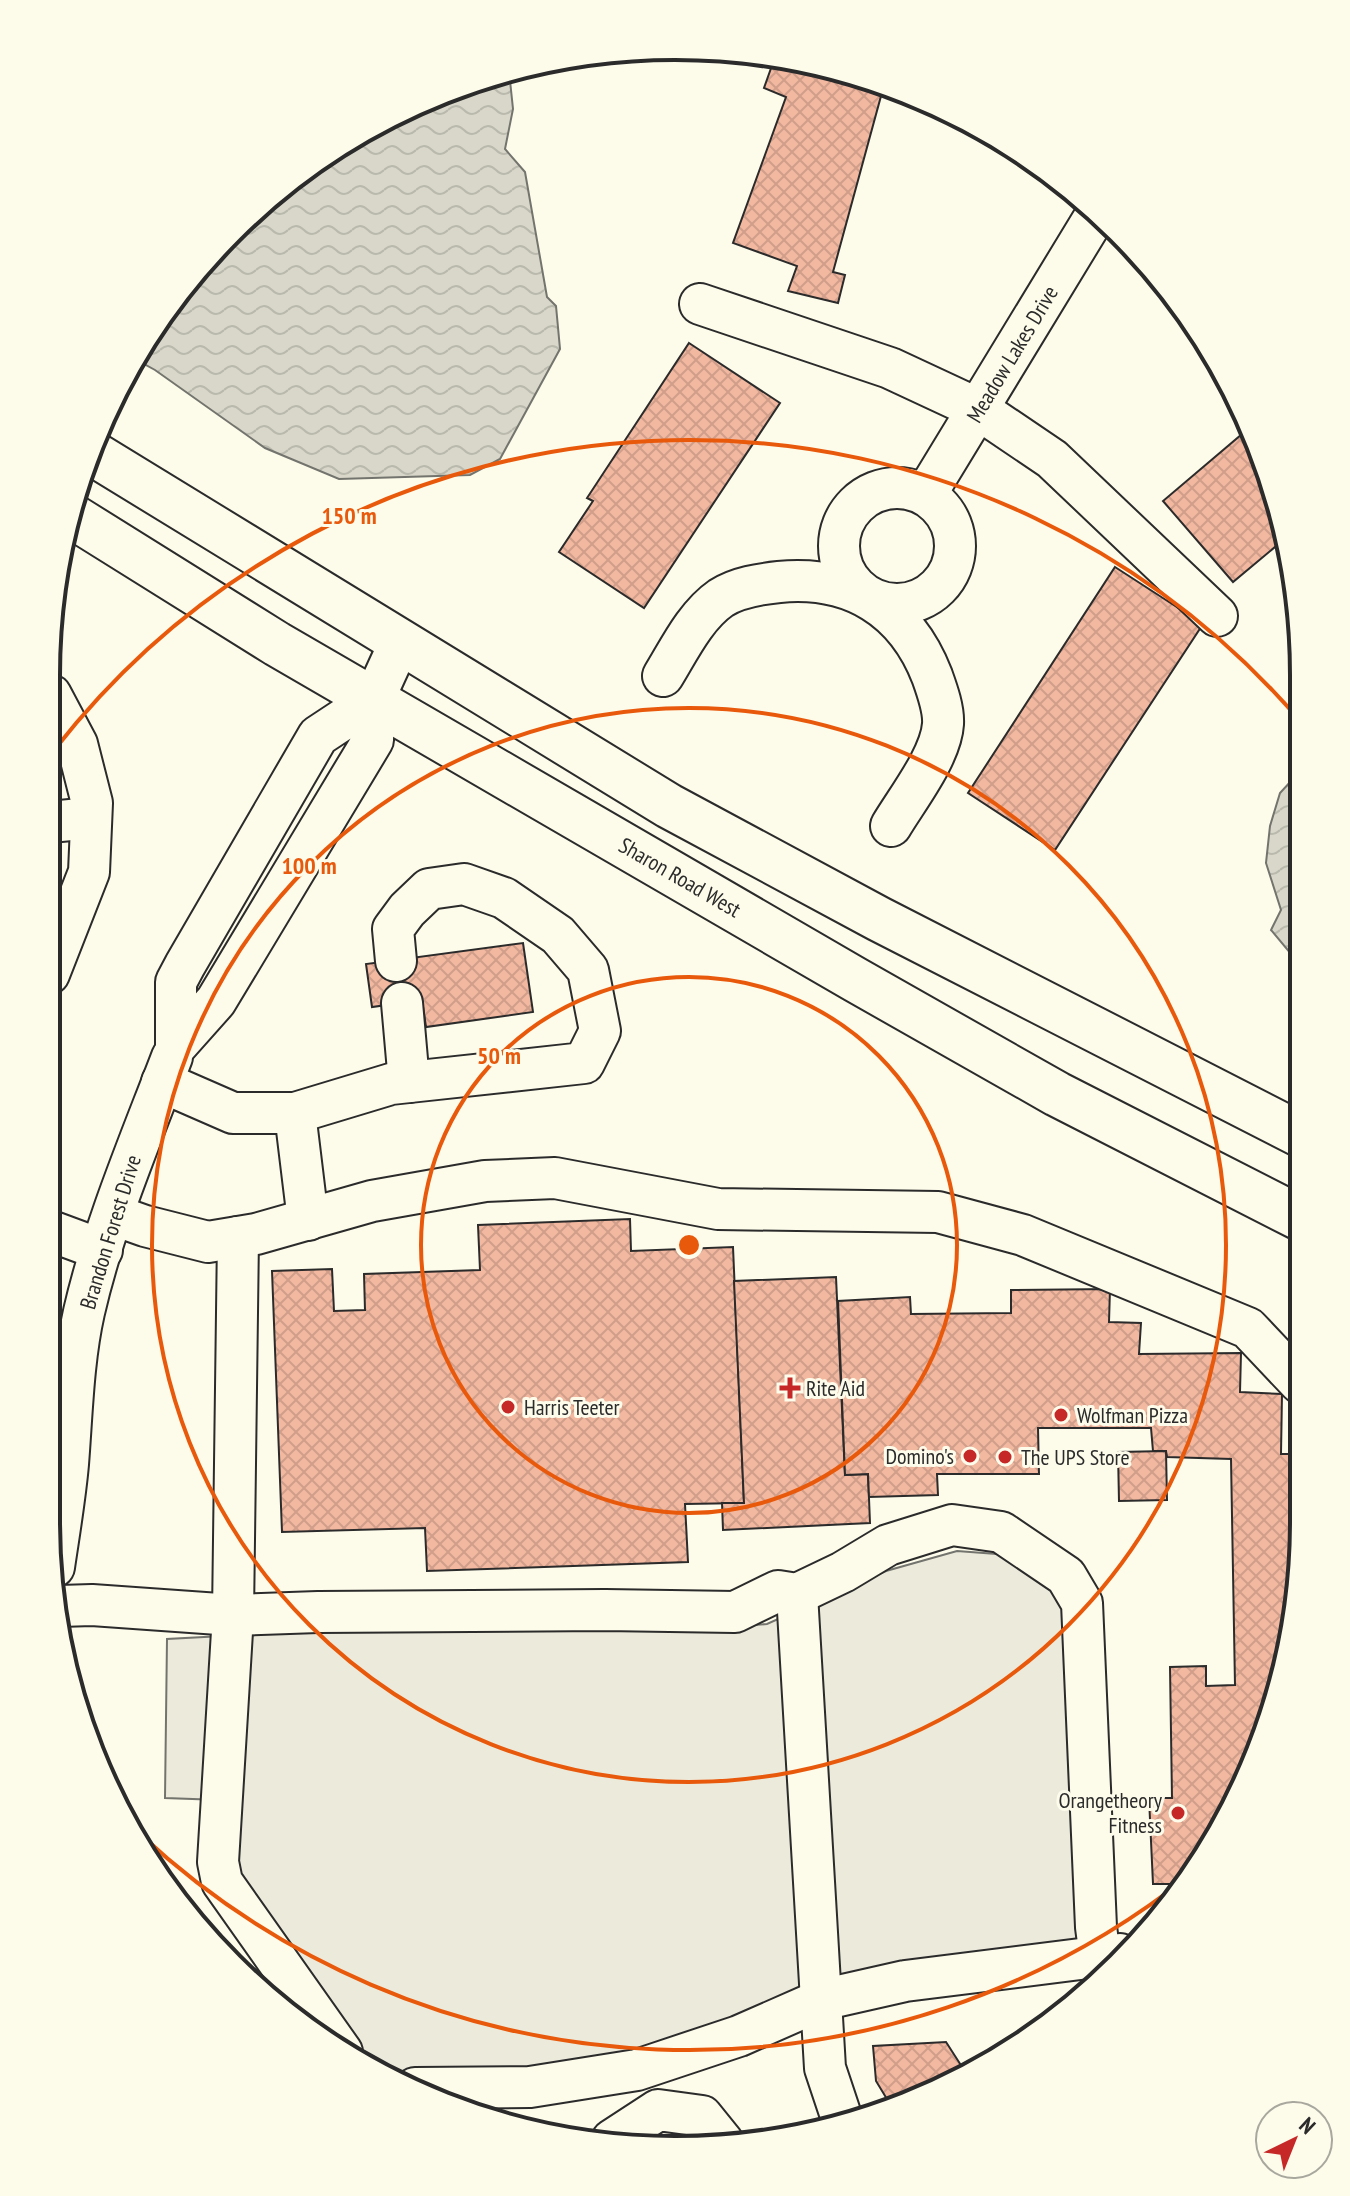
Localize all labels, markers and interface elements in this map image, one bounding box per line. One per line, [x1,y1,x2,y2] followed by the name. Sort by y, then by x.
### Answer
[960,280,1064,428] street label: Meadow Lakes Drive
[321,500,377,531] text: 150 m
[614,831,746,923] street label: Sharon Road West
[281,850,337,881] text: 100 m
[477,1040,521,1071] text: 50 m
[73,1151,147,1313] street label: Brandon Forest Drive
[675,1231,703,1259] centre of rings
[806,1374,865,1402] place label: Rite Aid
[781,1379,799,1397] marker: Rite Aid
[524,1393,620,1421] place label: Harris Teeter
[499,1398,517,1416] marker: Harris Teeter
[1077,1401,1188,1429] place label: Wolfman Pizza
[1052,1406,1070,1424] marker: Wolfman Pizza
[885,1442,954,1470] place label: Domino's
[1021,1443,1130,1471] place label: The UPS Store
[961,1447,979,1465] marker: Domino's
[996,1448,1014,1466] marker: The UPS Store
[1058,1786,1163,1839] place label: Orangetheory Fitness
[1169,1804,1187,1822] marker: Orangetheory Fitness
[1254,2100,1334,2180] north arrow
[1294,2111,1322,2140] text: N

